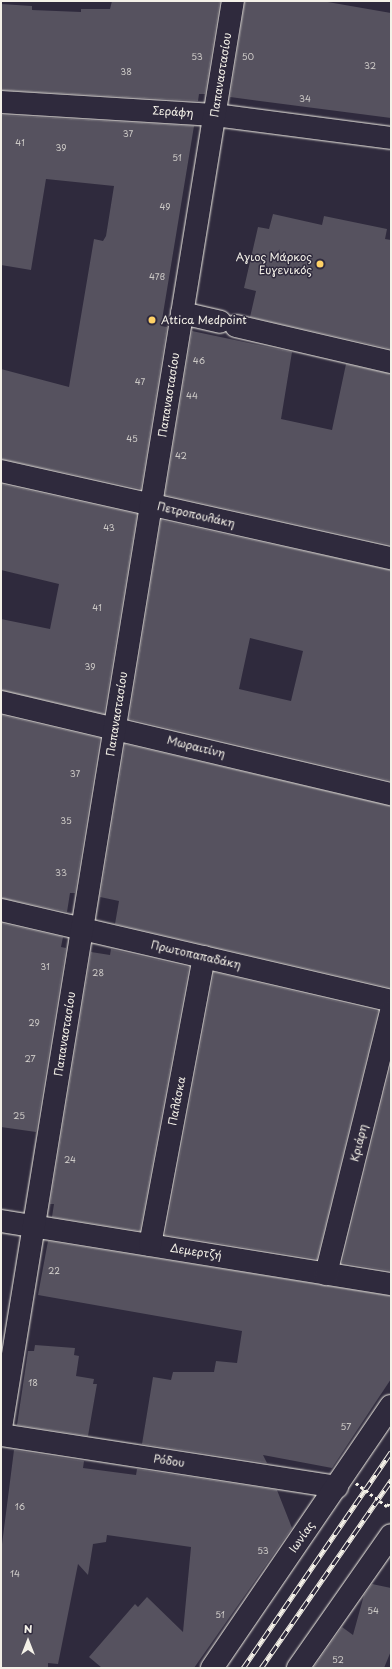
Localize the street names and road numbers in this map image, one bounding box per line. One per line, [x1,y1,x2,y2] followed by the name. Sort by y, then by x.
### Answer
[208,32,234,118] street label: Παπαναστασίου
[152,104,194,120] street label: Σεράφη
[156,352,182,438] street label: Παπαναστασίου
[156,500,236,530] street label: Πετροπουλάκη
[104,671,130,757] street label: Παπαναστασίου
[166,733,226,761] street label: Μωραιτίνη
[150,938,242,972] street label: Πρωτοπαπαδάκη
[52,991,78,1077] street label: Παπαναστασίου
[166,1075,188,1127] street label: Παλάσκα
[348,1123,370,1163] street label: Κριάρη
[169,1241,223,1263] street label: Δεμερτζή
[153,1452,185,1470] street label: Ρόδου
[287,1519,317,1555] street label: Ιωνίας

